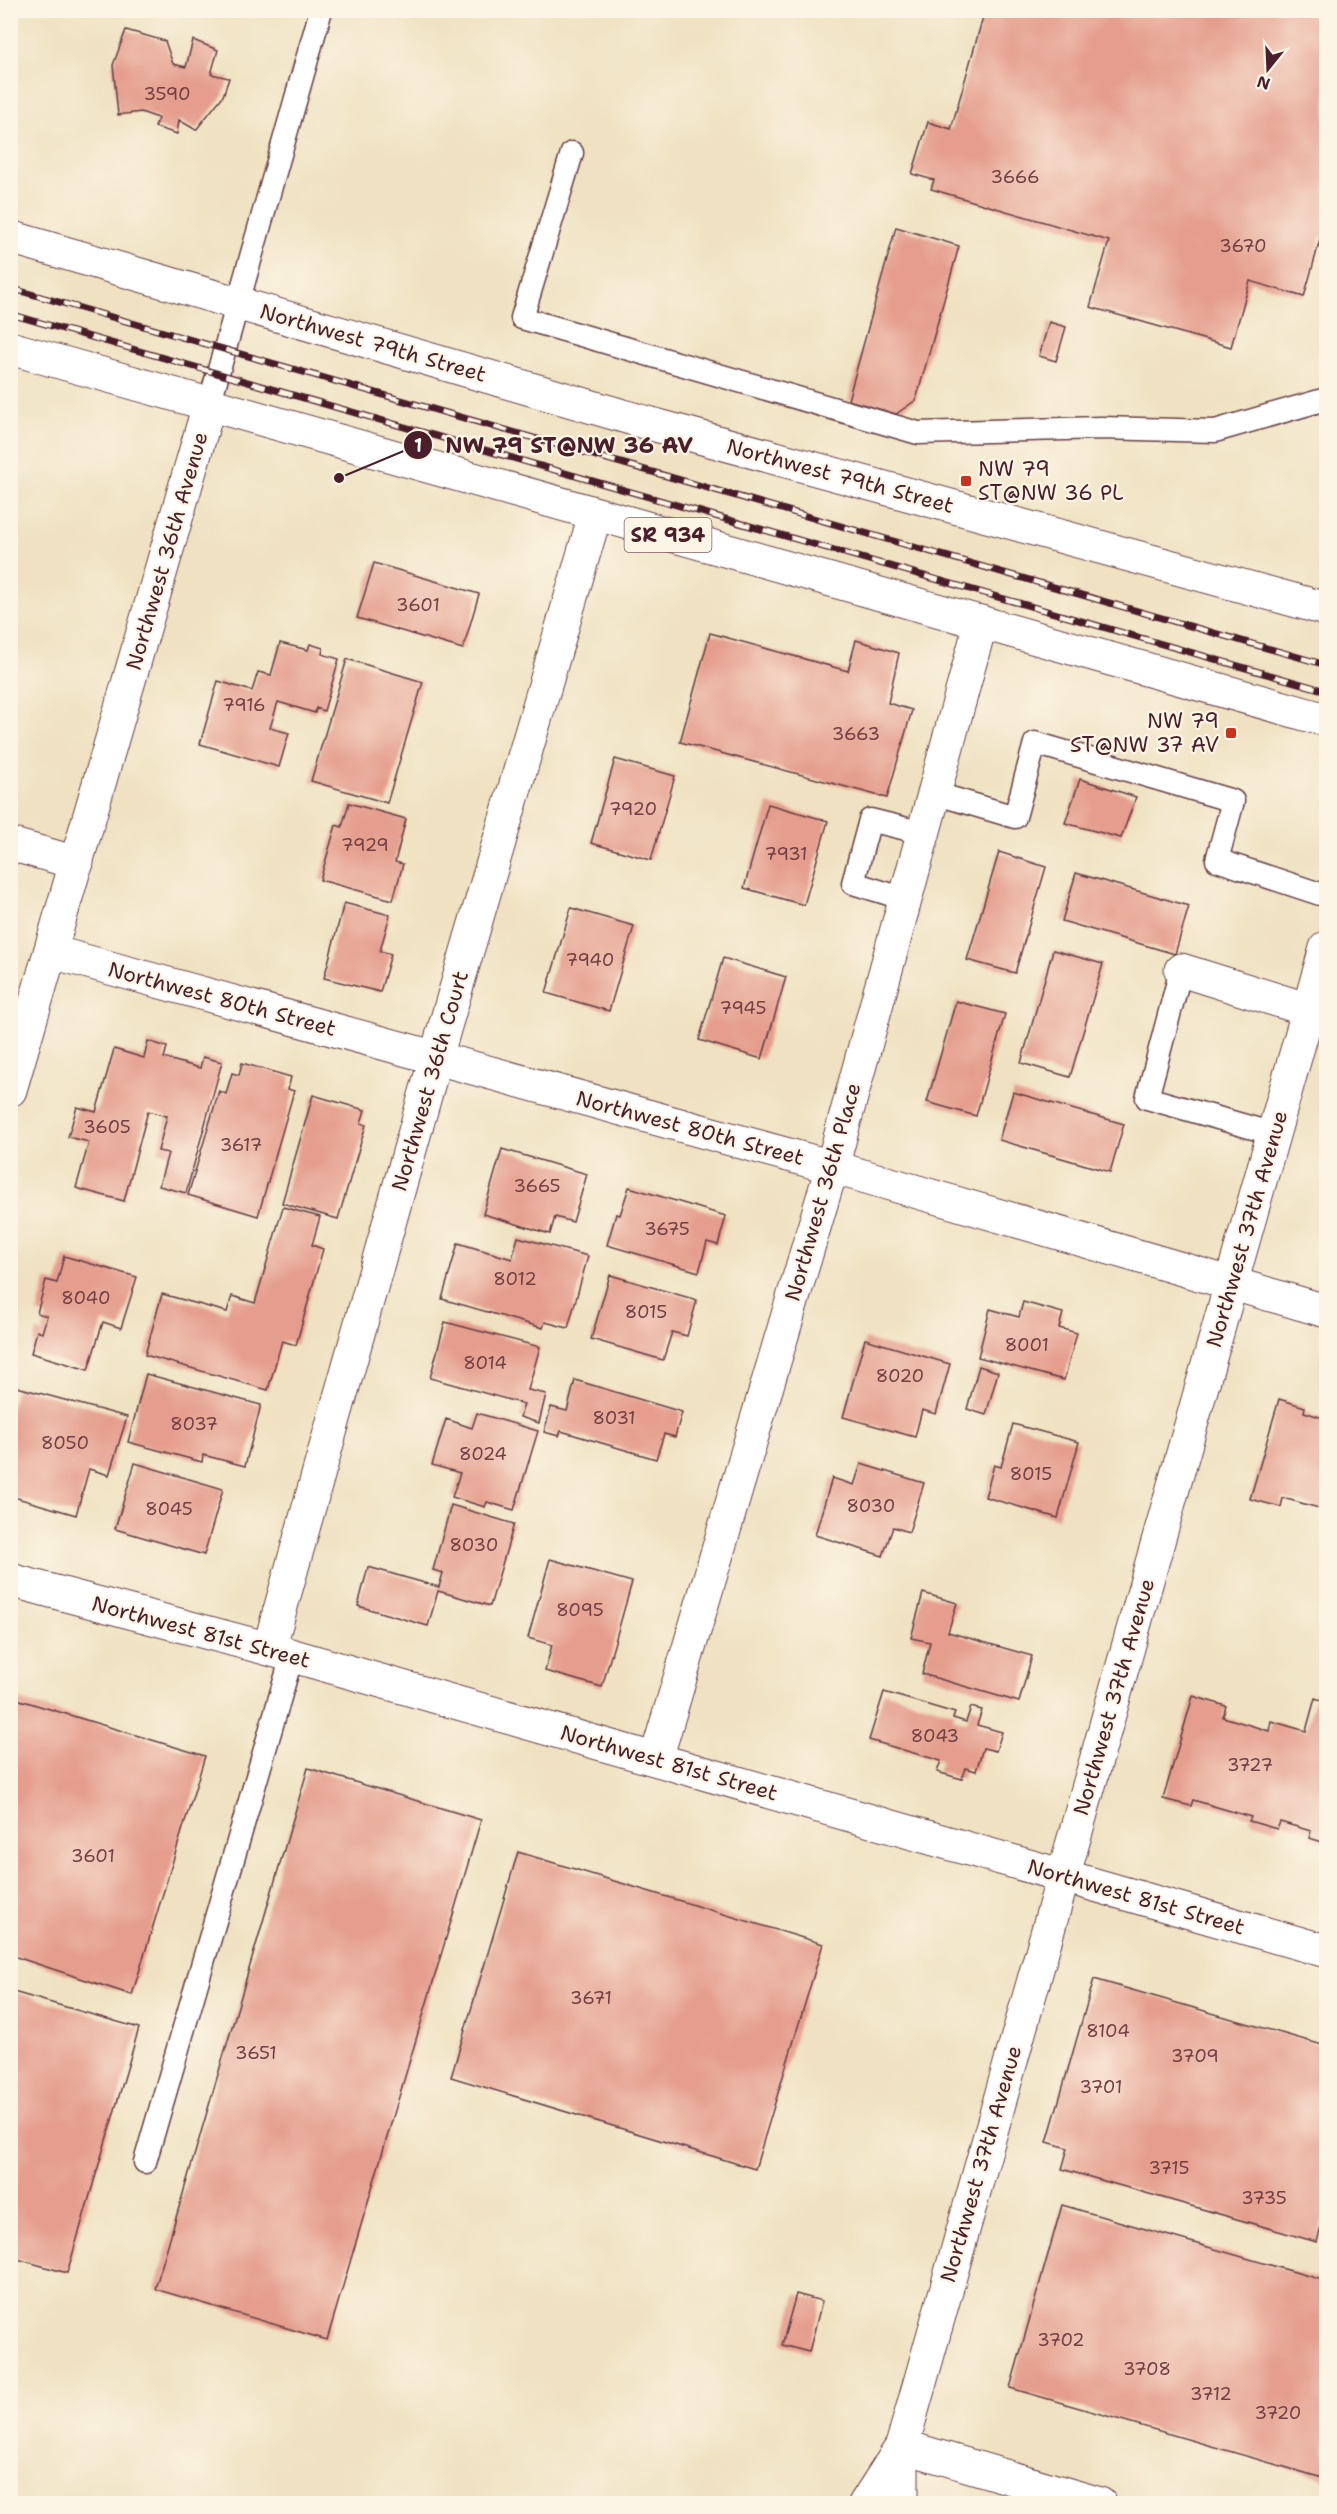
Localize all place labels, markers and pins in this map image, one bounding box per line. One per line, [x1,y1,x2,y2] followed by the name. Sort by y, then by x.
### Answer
[403,425,705,465] callout: NW 79 ST@NW 36 AV
[978,455,1124,507] place label: NW 79 ST@NW 36 PL
[959,474,973,488] marker: NW 79 ST@NW 36 PL
[1070,707,1219,759] place label: NW 79 ST@NW 37 AV
[1224,726,1238,740] marker: NW 79 ST@NW 37 AV

